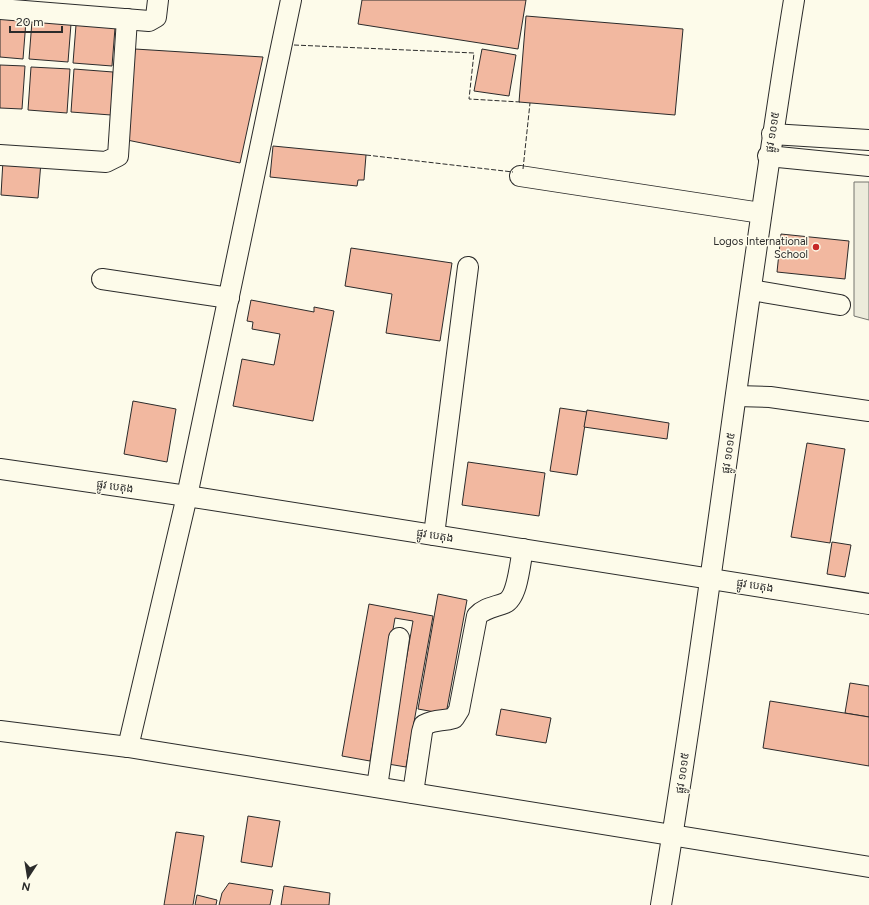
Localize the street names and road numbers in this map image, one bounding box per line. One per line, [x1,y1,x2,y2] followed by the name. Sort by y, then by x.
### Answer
[763,111,785,154] street label: ផ្លូវ ១០១៥
[719,432,741,475] street label: ផ្លូវ ១០១៥
[95,477,134,499] street label: ផ្លូវ បេតុង
[415,526,454,548] street label: ផ្លូវ បេតុង
[735,576,774,598] street label: ផ្លូវ បេតុង
[673,752,695,795] street label: ផ្លូវ ១០១៥

